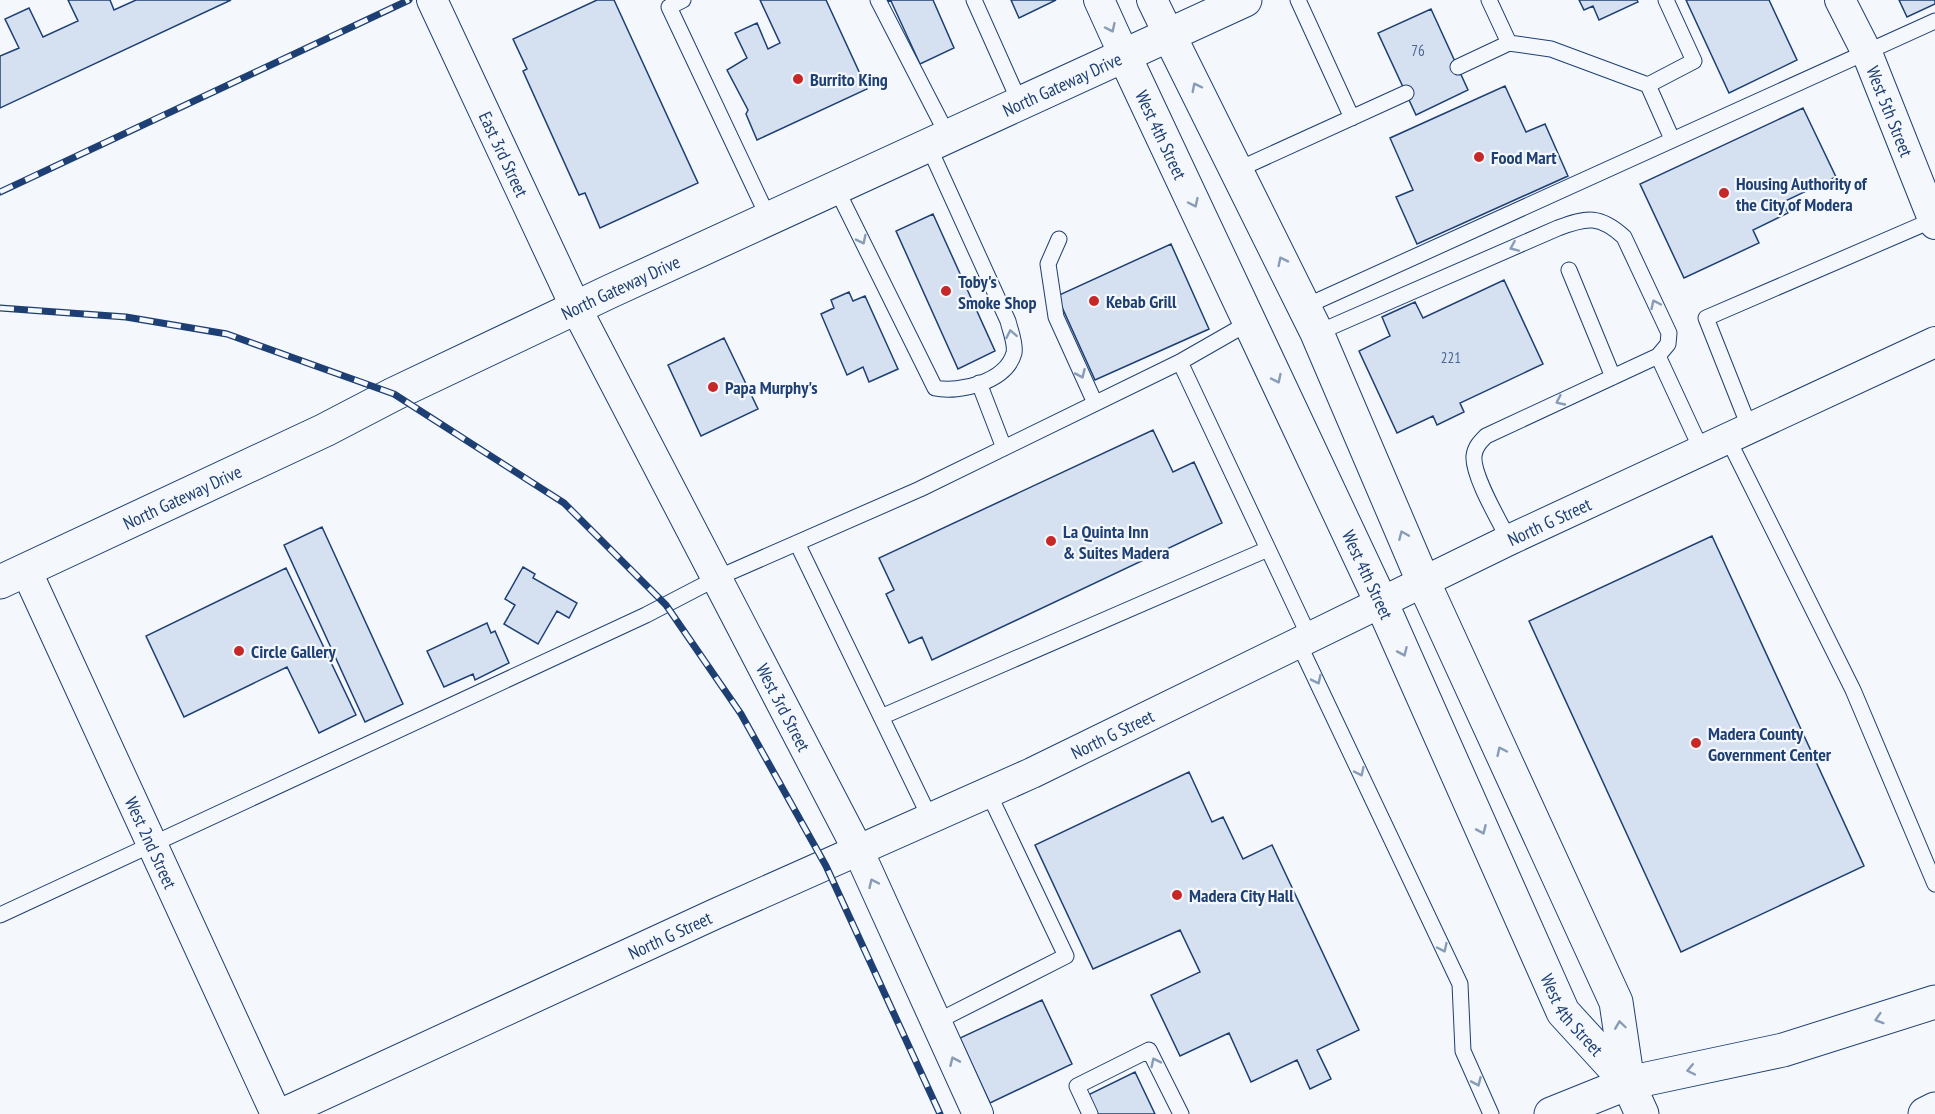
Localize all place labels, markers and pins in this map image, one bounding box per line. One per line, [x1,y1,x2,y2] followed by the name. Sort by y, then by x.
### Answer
[810,68,888,91] place label: Burrito King
[791,72,805,86] marker: Burrito King
[1491,146,1557,169] place label: Food Mart
[1472,150,1486,164] marker: Food Mart
[1736,172,1868,216] place label: Housing Authority of the City of Modera
[1717,186,1731,200] marker: Housing Authority of the City of Modera
[958,270,1037,314] place label: Toby's Smoke Shop
[939,284,953,298] marker: Toby's Smoke Shop
[1106,290,1177,313] place label: Kebab Grill
[1087,294,1101,308] marker: Kebab Grill
[725,376,817,399] place label: Papa Murphy's
[706,380,720,394] marker: Papa Murphy's
[1063,520,1170,564] place label: La Quinta Inn & Suites Madera
[1044,534,1058,548] marker: La Quinta Inn & Suites Madera
[251,640,337,663] place label: Circle Gallery
[232,644,246,658] marker: Circle Gallery
[1708,722,1832,766] place label: Madera County Government Center
[1689,736,1703,750] marker: Madera County Government Center
[1189,884,1294,907] place label: Madera City Hall
[1170,888,1184,902] marker: Madera City Hall

